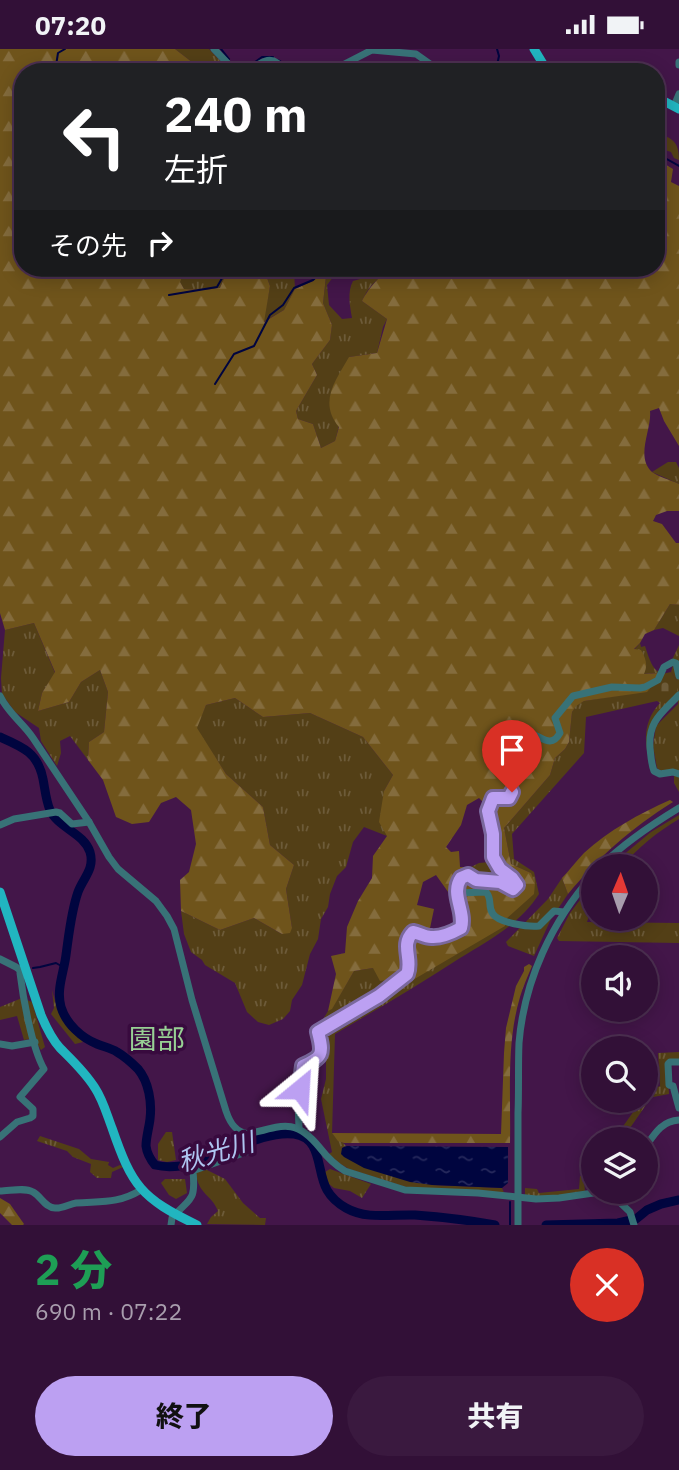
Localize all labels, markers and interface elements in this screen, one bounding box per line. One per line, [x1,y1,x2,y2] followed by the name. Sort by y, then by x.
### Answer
[35,8,106,42] text: 07:20
[164,82,308,145] text: 240 m
[49,91,140,182] icon: left
[164,148,228,190] text: 左折
[141,224,179,262] icon: right
[49,228,127,262] text: その先
[482,720,542,792] pin
[493,731,531,769] icon: arrive
[581,854,658,931] north arrow
[581,854,658,1204] map controls
[581,945,658,1022] button: sound
[129,1020,185,1057] district label: 園部
[581,1036,658,1113] button: search
[263,1052,337,1126] position arrow
[174,1123,261,1178] water label: 秋光川
[581,1127,658,1204] button: layers
[35,1242,112,1297] text: 2 分
[570,1248,644,1322] button: close
[35,1296,182,1326] text: 690 m · 07:22
[35,1376,333,1456] button: 終了
[347,1376,644,1456] button: 共有

